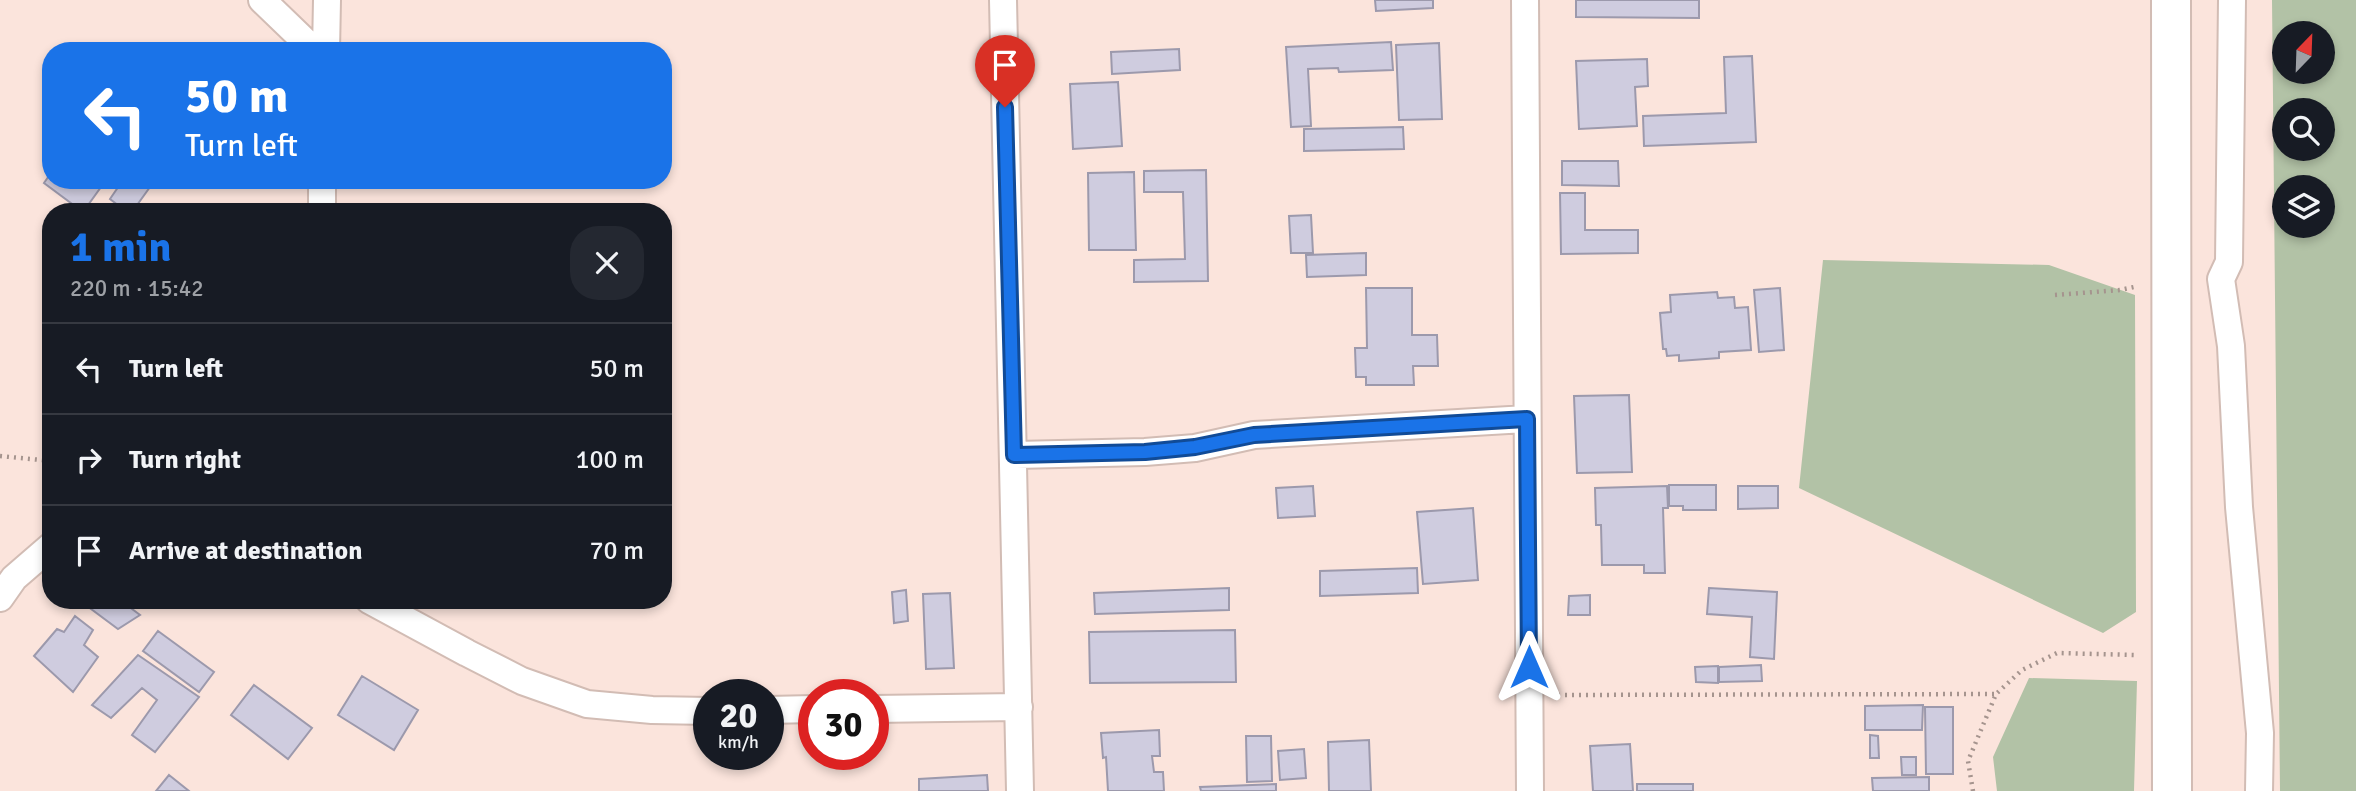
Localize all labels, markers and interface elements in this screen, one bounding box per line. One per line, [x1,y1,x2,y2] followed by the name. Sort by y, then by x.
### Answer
[2272,21,2334,84] north arrow
[2272,21,2335,238] map controls
[975,35,1035,107] pin
[986,46,1024,84] icon: arrive
[185,66,288,126] text: 50 m
[70,70,161,161] icon: left
[2272,98,2335,161] button: search
[185,126,298,165] text: Turn left
[2272,175,2335,238] button: layers
[70,222,171,273] text: 1 min
[570,226,644,300] button: close
[70,274,204,303] text: 220 m · 15:42
[70,350,108,388] icon: left
[129,353,223,385] text: Turn left
[589,353,644,385] text: 50 m
[70,441,108,479] icon: right
[129,444,241,476] text: Turn right
[575,444,644,476] text: 100 m
[70,532,108,570] icon: arrive
[129,535,362,567] text: Arrive at destination
[589,535,644,567] text: 70 m
[1492,630,1566,704] position arrow
[798,679,889,770] speed limit sign: 30
[720,694,757,737] text: 20
[718,731,759,753] text: km/h

